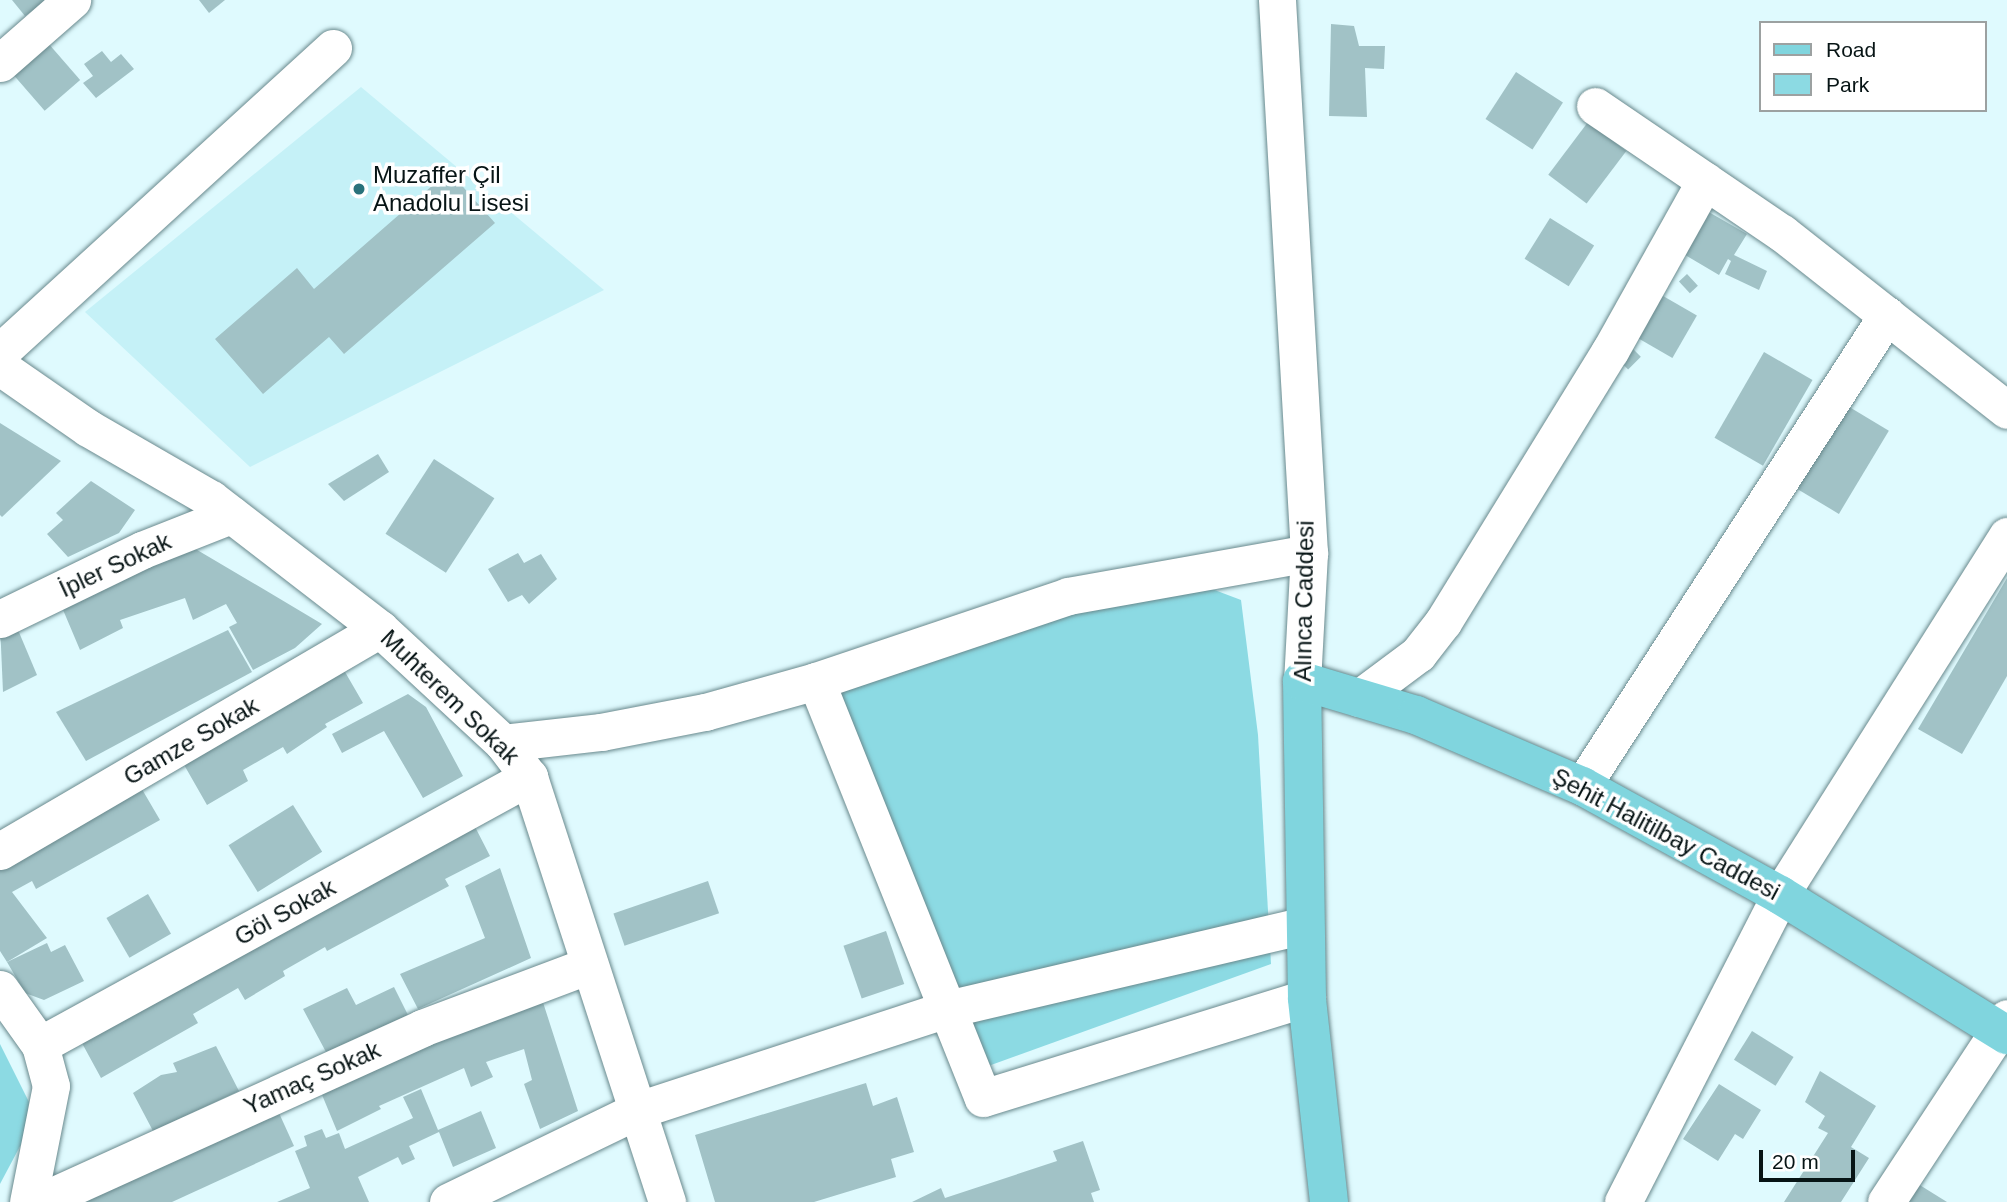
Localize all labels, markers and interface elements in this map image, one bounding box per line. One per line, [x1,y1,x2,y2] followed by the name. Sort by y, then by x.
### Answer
[1758,21,1986,112] legend
[1826,38,1876,61] text: Road
[1826,73,1869,96] text: Park
[373,161,529,217] place label: Muzaffer Çil Anadolu Lisesi
[351,181,367,197] marker: Muzaffer Çil Anadolu Lisesi
[1288,520,1320,682] street label: Alınca Caddesi
[55,527,175,603] street label: İpler Sokak
[375,624,525,770] street label: Muhterem Sokak
[119,691,263,791] street label: Gamze Sokak
[1547,762,1785,906] street label: Şehit Halitilbay Caddesi
[230,873,340,951] street label: Göl Sokak
[239,1035,385,1121] street label: Yamaç Sokak
[1762,1136,1858,1180] scale bar
[1772,1150,1819,1173] text: 20 m

